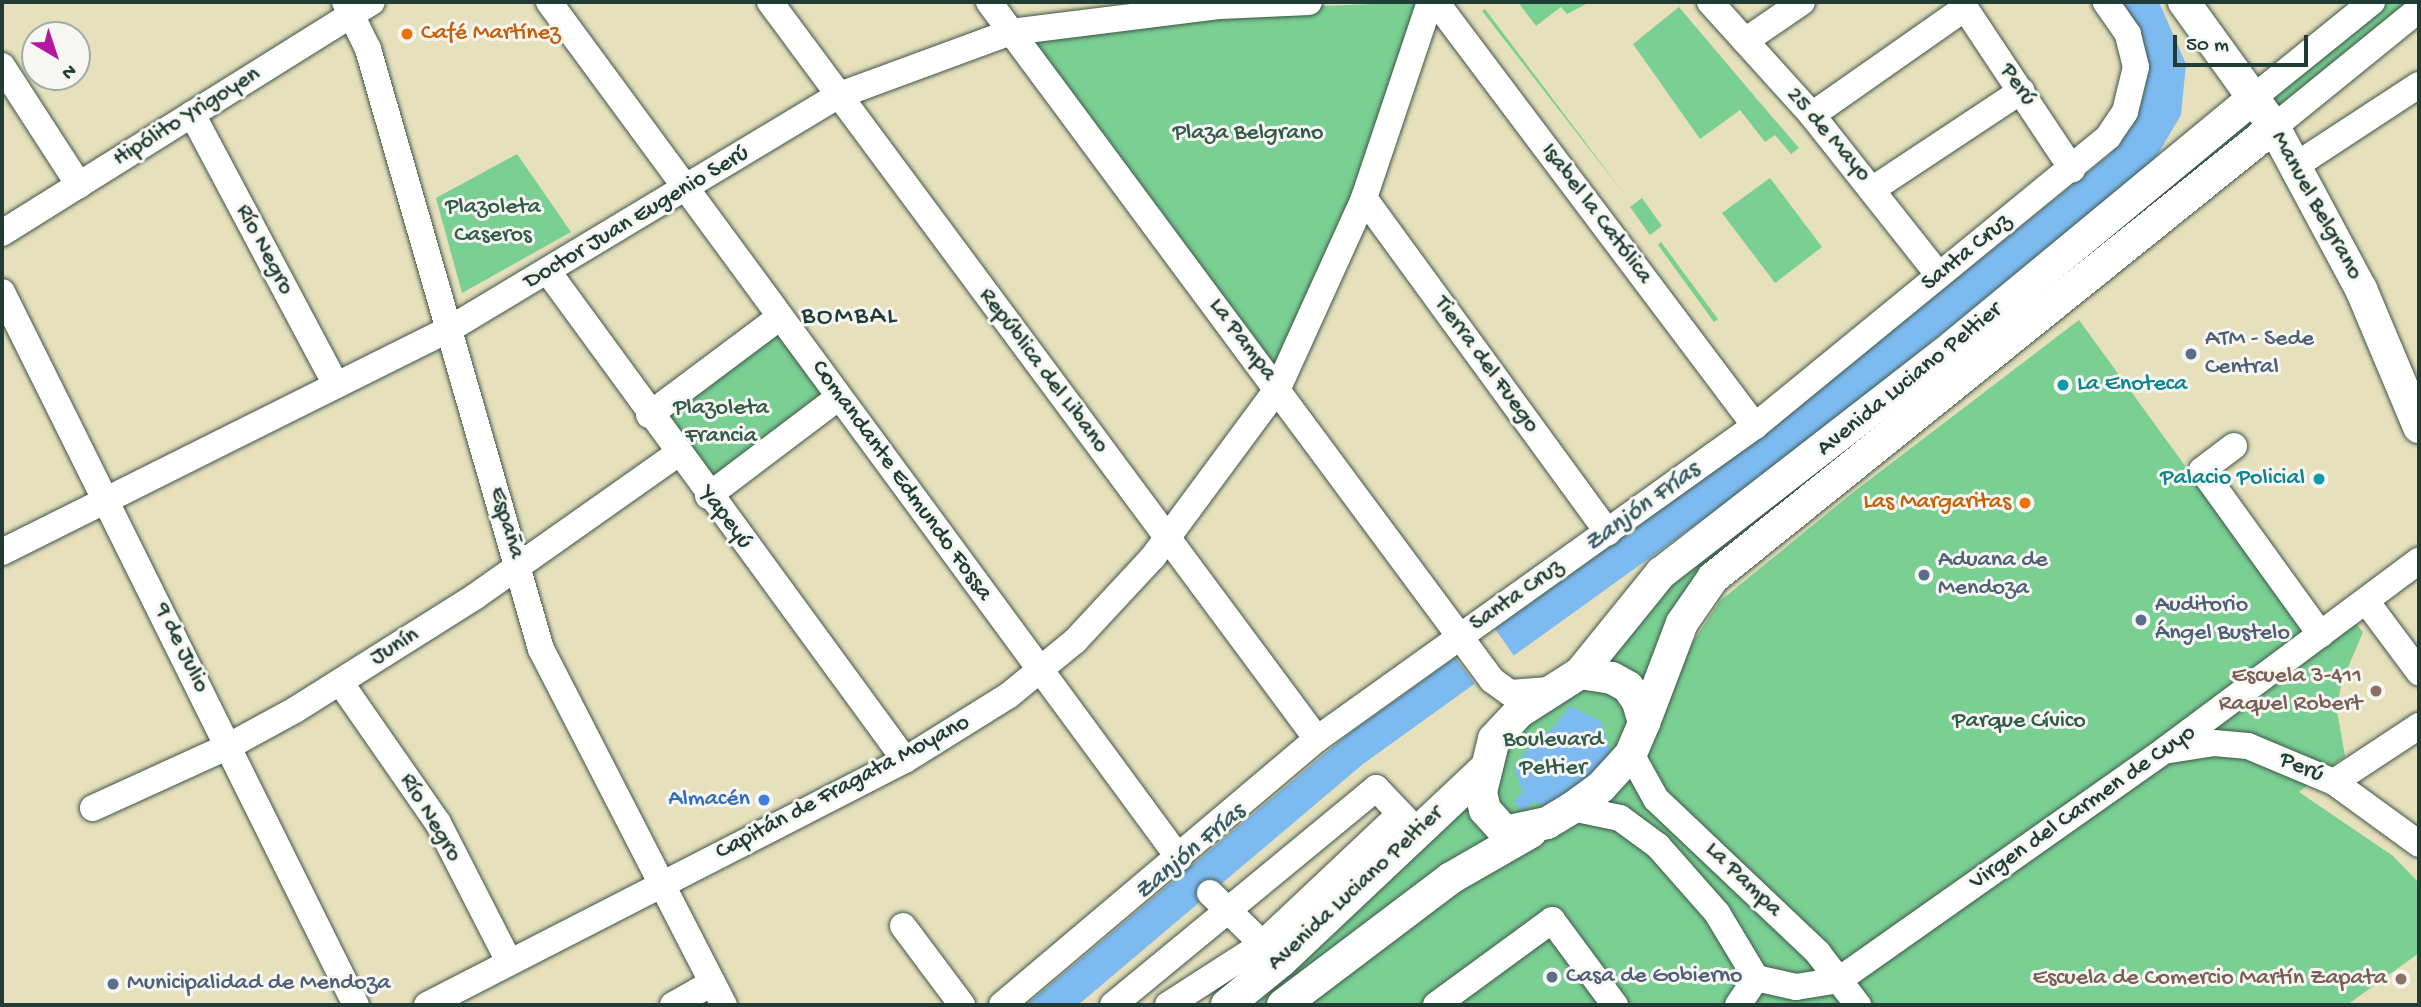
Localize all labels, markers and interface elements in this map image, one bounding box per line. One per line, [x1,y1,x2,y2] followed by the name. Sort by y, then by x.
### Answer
[421,20,561,48] place label: Café Martínez
[21,21,91,91] north arrow
[2176,21,2311,65] scale bar
[399,26,415,42] marker: Café Martínez
[2186,34,2229,59] text: 50 m
[56,58,80,84] text: N
[1992,58,2042,112] street label: Perú
[108,60,266,174] street label: Hipólito Yrigoyen
[1779,82,1877,188] street label: 25 de Mayo
[1173,120,1323,148] park label: Plaza Belgrano
[2263,127,2369,285] street label: Manuel Belgrano
[1534,138,1658,290] street label: Isabel la Católica
[519,139,755,297] street label: Doctor Juan Eugenio Serú
[445,194,541,250] park label: Plazoleta Caseros
[228,200,300,300] street label: Río Negro
[1916,208,2018,298] street label: Santa Cruz
[971,283,1115,459] street label: República del Libano
[1427,291,1545,439] street label: Tierra del Fuego
[1201,293,1283,387] street label: La Pampa
[1812,296,2008,464] street label: Avenida Luciano Peltier
[802,302,898,334] district label: BOMBAL
[2205,326,2314,382] place label: ATM - Sede Central
[2183,346,2199,362] marker: ATM - Sede Central
[804,355,998,607] street label: Comandante Edmundo Fossa
[2077,371,2187,399] place label: La Enoteca
[2055,377,2071,393] marker: La Enoteca
[673,395,769,451] park label: Plazoleta Francia
[1579,456,1707,560] water label: Zanjón Frías
[2160,465,2305,493] place label: Palacio Policial
[2311,471,2327,487] marker: Palacio Policial
[692,481,758,555] street label: Yapeyú
[481,484,531,562] street label: España
[1863,489,2011,517] place label: Las Margaritas
[2017,495,2033,511] marker: Las Margaritas
[1938,547,2048,603] place label: Aduana de Mendoza
[1465,553,1569,639] street label: Santa Cruz
[1916,567,1932,583] marker: Aduana de Mendoza
[2155,592,2290,648] place label: Auditorio Ángel Bustelo
[147,598,215,698] street label: 9 de Julio
[2133,612,2149,628] marker: Auditorio Ángel Bustelo
[365,621,425,673] street label: Junín
[2219,663,2362,719] place label: Escuela 3-411 Raquel Robert
[2368,683,2384,699] marker: Escuela 3-411 Raquel Robert
[1952,708,2086,736] park label: Parque Cívico
[711,709,975,867] street label: Capitán de Fragata Moyano
[1964,719,2202,897] street label: Virgen del Carmen de Cuyo
[1503,727,1603,783] park label: Boulevard Peltier
[2274,746,2328,790] street label: Perú
[392,768,468,868] street label: Río Negro
[668,786,750,814] place label: Almacén
[756,792,772,808] marker: Almacén
[1129,798,1253,908] water label: Zanjón Frías
[1262,800,1450,978] street label: Avenida Luciano Peltier
[1698,836,1788,924] street label: La Pampa
[1566,963,1743,991] place label: Casa de Gobierno
[2032,965,2387,993] place label: Escuela de Comercio Martín Zapata
[1544,969,1560,985] marker: Casa de Gobierno
[127,970,391,998] place label: Municipalidad de Mendoza
[2393,971,2409,987] marker: Escuela de Comercio Martín Zapata
[105,976,121,992] marker: Municipalidad de Mendoza

